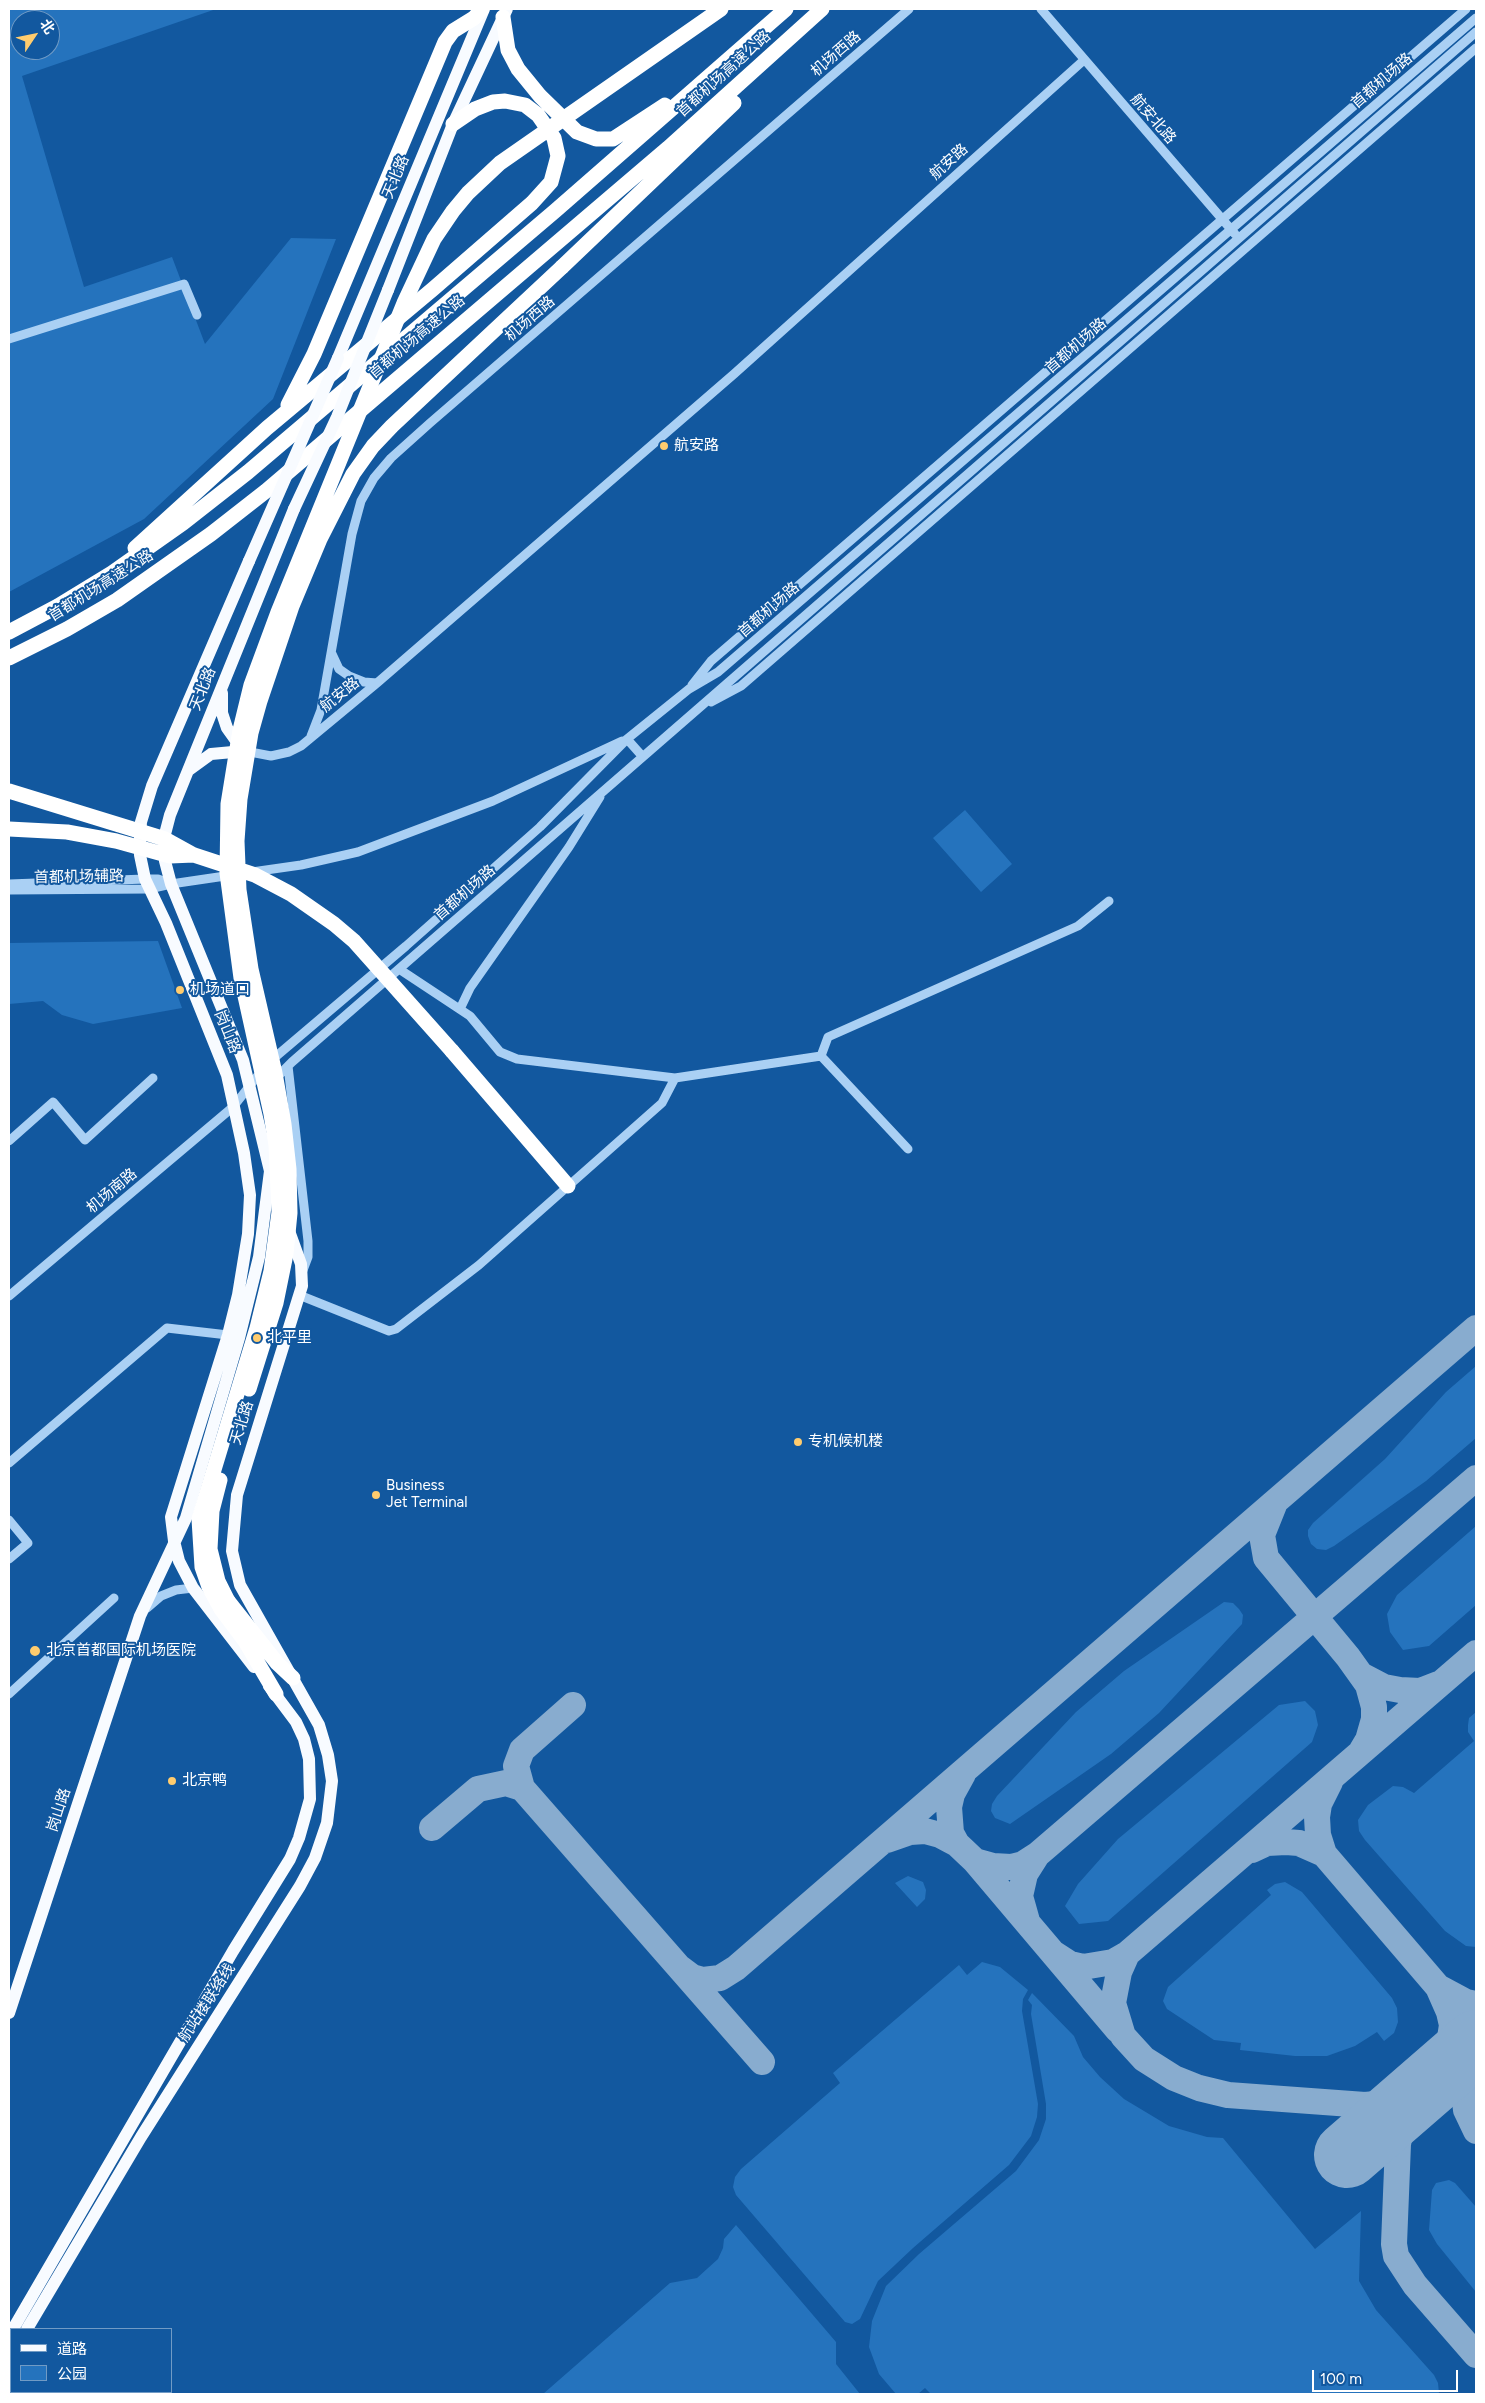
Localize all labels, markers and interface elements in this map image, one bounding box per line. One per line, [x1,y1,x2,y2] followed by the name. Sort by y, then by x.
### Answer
[10,10,60,60] north arrow
[36,16,58,37] text: 北
[673,27,775,121] street label: 首都机场高速公路
[807,28,865,80] street label: 机场西路
[1348,50,1416,112] street label: 首都机场路
[1127,90,1179,148] street label: 航安北路
[926,140,972,184] street label: 航安路
[379,153,413,201] street label: 天北路
[365,292,469,382] street label: 首都机场高速公路
[501,293,559,345] street label: 机场西路
[1042,315,1110,377] street label: 首都机场路
[674,437,719,455] place label: 航安路
[658,440,670,452] marker: 航安路
[45,547,157,625] street label: 首都机场高速公路
[735,579,803,641] street label: 首都机场路
[186,665,220,713] street label: 天北路
[317,674,363,716] street label: 航安路
[431,862,499,924] street label: 首都机场路
[34,867,124,887] street label: 首都机场辅路
[190,981,250,999] place label: 机场道口
[174,984,186,996] marker: 机场道口
[210,1008,244,1056] street label: 岗山路
[83,1165,141,1217] street label: 机场南路
[267,1329,312,1347] place label: 北平里
[251,1332,263,1344] marker: 北平里
[227,1399,257,1447] street label: 天北路
[808,1433,883,1451] place label: 专机候机楼
[792,1436,804,1448] marker: 专机候机楼
[386,1477,467,1512] place label: Business Jet Terminal
[370,1489,382,1501] marker: Business Jet Terminal
[46,1642,196,1660] place label: 北京首都国际机场医院
[28,1644,42,1658] marker: 北京首都国际机场医院
[182,1772,227,1790] place label: 北京鸭
[166,1775,178,1787] marker: 北京鸭
[43,1786,75,1834] street label: 岗山路
[175,1960,239,2046] street label: 航站楼联络线
[10,2328,172,2393] legend
[57,2340,87,2358] text: 道路
[1315,2360,1461,2392] scale bar
[57,2365,87,2383] text: 公园
[1320,2370,1362,2388] text: 100 m

